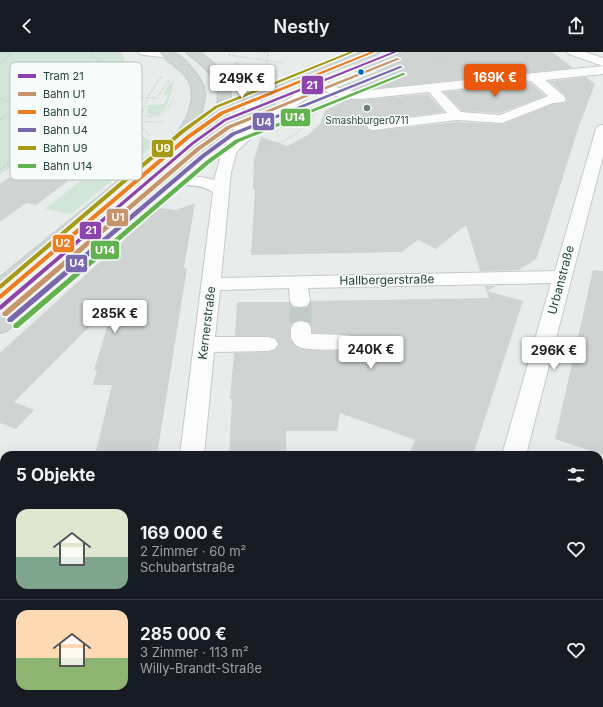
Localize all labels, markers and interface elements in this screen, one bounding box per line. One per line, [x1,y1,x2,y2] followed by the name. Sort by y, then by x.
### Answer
[16,15,38,37] icon: back
[565,15,587,37] icon: share
[273,16,330,37] text: Nestly
[10,62,142,180] legend
[462,64,528,98] pin: 169K €
[209,65,275,99] pin: 249K €
[356,67,366,77] unlabelled marker
[43,69,84,83] text: Tram 21
[473,69,517,85] text: 169K €
[219,70,265,86] text: 249K €
[301,75,324,95] line badge: 21
[306,78,318,92] text: 21
[43,87,85,101] text: Bahn U1
[362,103,372,113] marker: Smashburger0711
[43,105,87,119] text: Bahn U2
[280,108,311,127] line badge: U14
[285,110,305,124] text: U14
[252,112,275,131] line badge: U4
[325,114,409,126] place label: Smashburger0711
[256,115,272,129] text: U4
[43,123,88,137] text: Bahn U4
[151,139,174,158] line badge: U9
[43,141,88,155] text: Bahn U9
[155,141,171,155] text: U9
[43,159,92,173] text: Bahn U14
[106,208,129,227] line badge: U1
[112,210,125,224] text: U1
[79,221,102,240] line badge: 21
[85,223,97,237] text: 21
[52,234,75,253] line badge: U2
[56,236,71,250] text: U2
[90,240,120,260] line badge: U14
[95,243,115,257] text: U14
[544,244,577,316] street label: Urbanstraße
[65,254,88,273] line badge: U4
[69,256,85,270] text: U4
[339,271,435,288] street label: Hallbergerstraße
[195,285,218,360] street label: Kernerstraße
[82,300,148,334] pin: 285K €
[92,305,138,321] text: 285K €
[338,336,404,370] pin: 240K €
[521,337,587,371] pin: 296K €
[348,341,394,357] text: 240K €
[531,342,577,358] text: 296K €
[565,464,587,486] icon: filters
[16,465,96,485] text: 5 Objekte
[140,523,224,543] text: 169 000 €
[48,525,96,573] icon: home
[565,538,587,560] icon: heart
[140,543,246,559] text: 2 Zimmer · 60 m²
[140,559,235,575] text: Schubartstraße
[140,624,227,644] text: 285 000 €
[48,626,96,674] icon: home
[565,639,587,661] icon: heart
[140,644,249,660] text: 3 Zimmer · 113 m²
[140,660,262,676] text: Willy-Brandt-Straße

